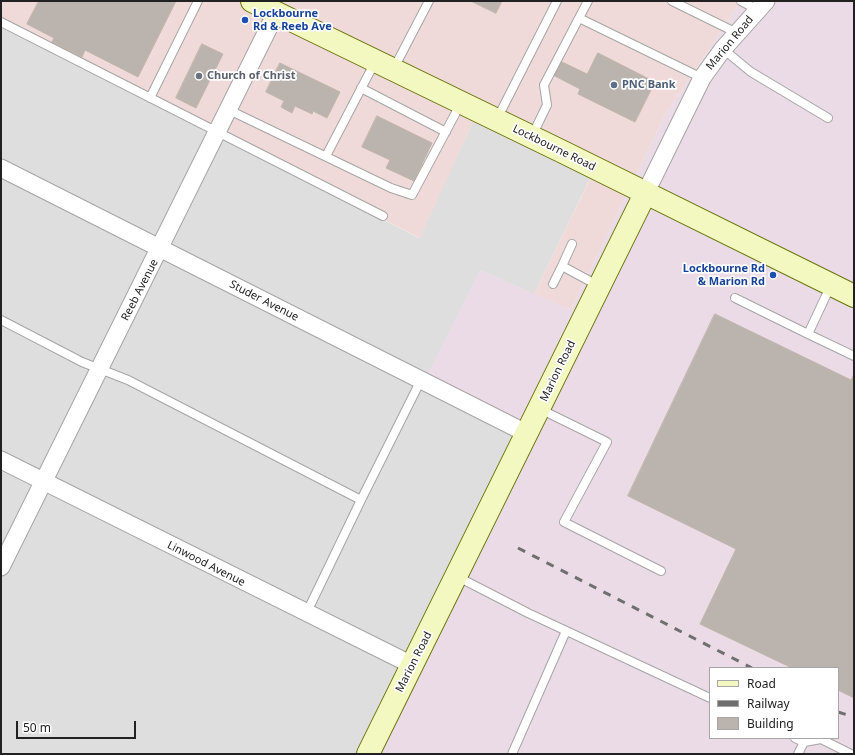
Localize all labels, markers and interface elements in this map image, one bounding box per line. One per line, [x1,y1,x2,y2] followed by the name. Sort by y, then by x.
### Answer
[253,7,332,33] place label: Lockbourne Rd & Reeb Ave
[704,13,756,73] street label: Marion Road
[240,15,250,25] marker: Lockbourne Rd & Reeb Ave
[207,69,295,83] place label: Church of Christ
[194,71,204,81] marker: Church of Christ
[622,78,676,92] place label: PNC Bank
[609,80,619,90] marker: PNC Bank
[510,122,598,174] street label: Lockbourne Road
[119,257,161,323] street label: Reeb Avenue
[683,262,765,288] place label: Lockbourne Rd & Marion Rd
[768,270,778,280] marker: Lockbourne Rd & Marion Rd
[227,278,301,324] street label: Studer Avenue
[538,338,578,404] street label: Marion Road
[165,539,247,589] street label: Linwood Avenue
[393,629,435,695] street label: Marion Road
[709,667,839,739] legend
[747,675,776,692] text: Road
[747,695,790,712] text: Railway
[18,713,138,739] scale bar
[747,715,794,732] text: Building
[23,719,51,736] text: 50 m

